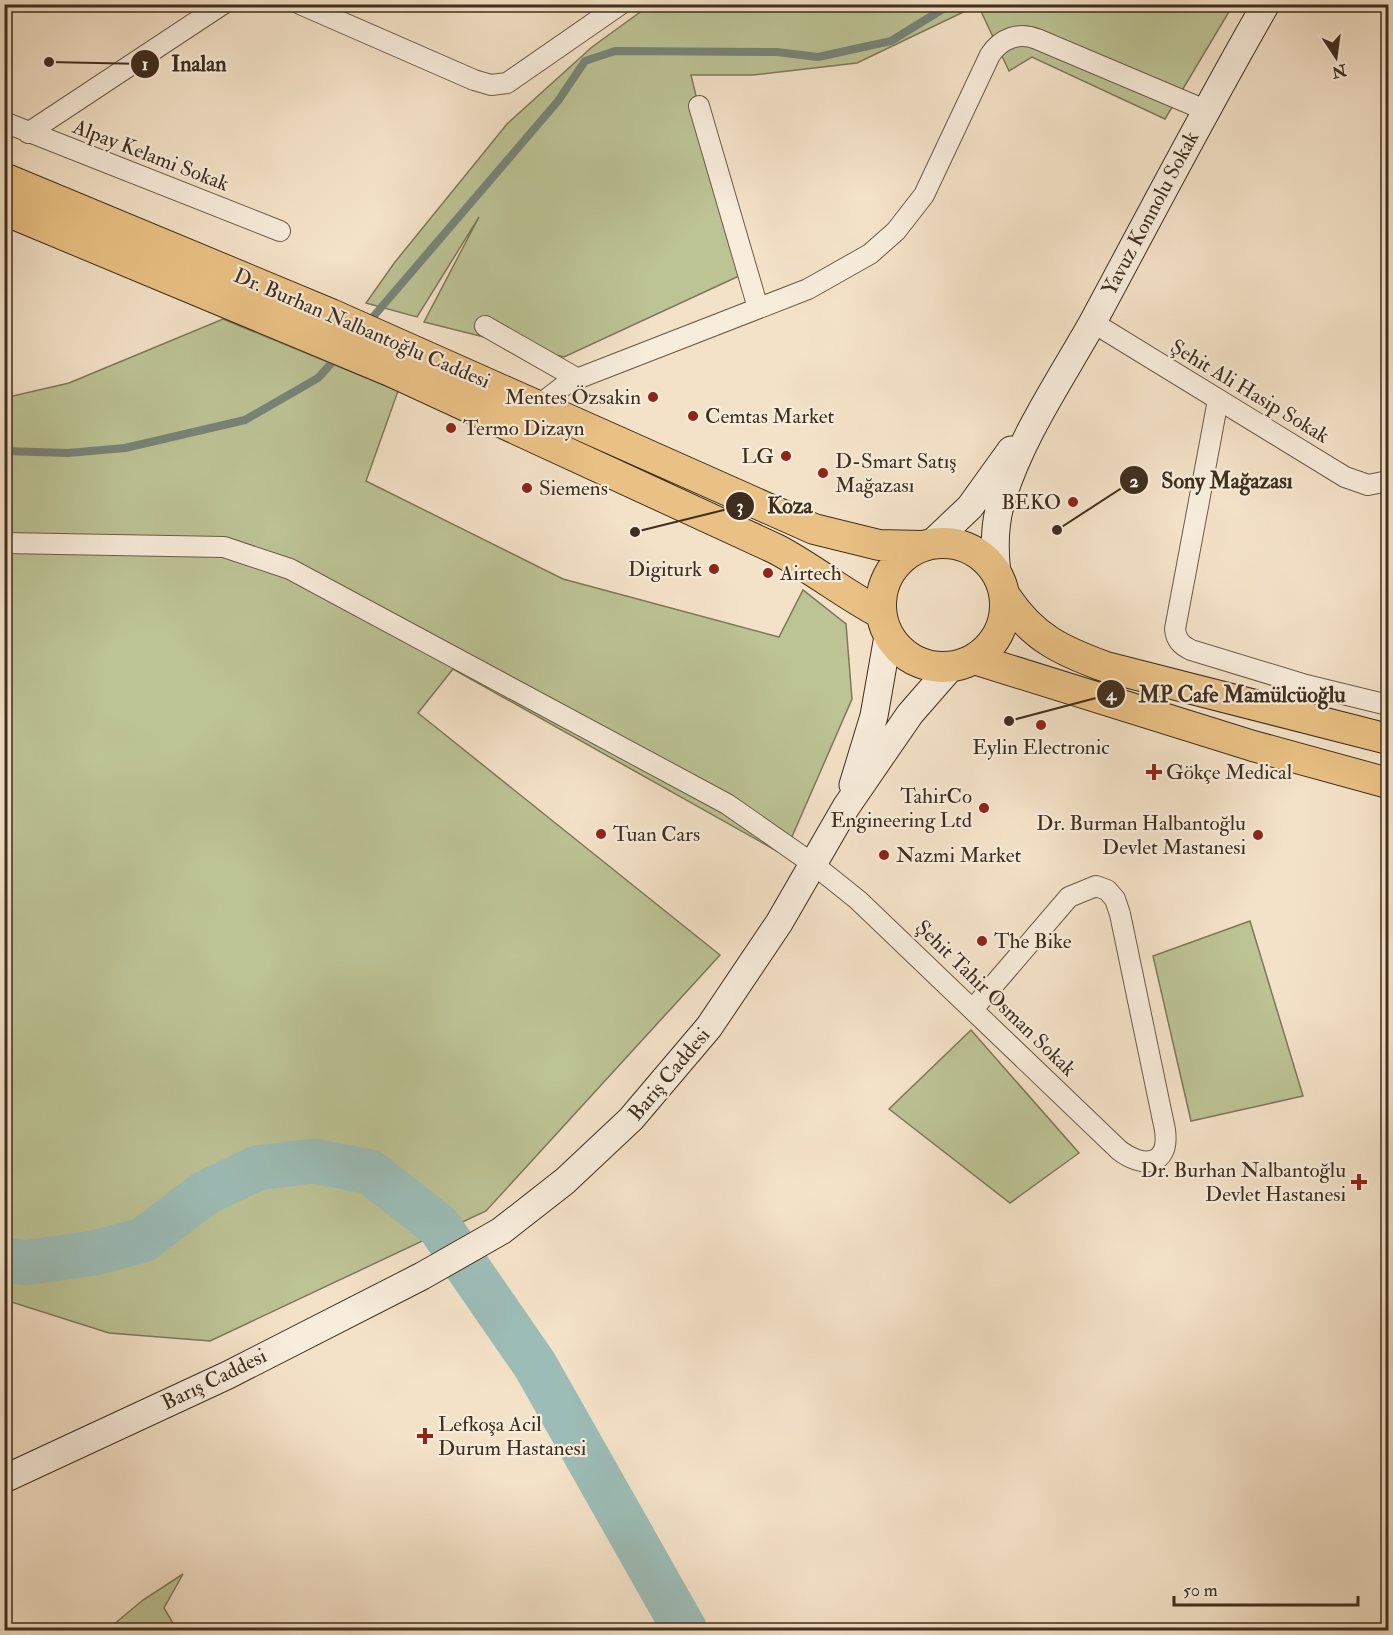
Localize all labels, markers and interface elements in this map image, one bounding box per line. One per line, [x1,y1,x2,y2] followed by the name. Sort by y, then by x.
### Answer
[1306,27,1366,87] north arrow
[130,44,239,84] callout: Inalan
[171,50,227,78] text: Inalan
[142,53,148,76] text: 1
[1329,59,1349,82] text: N
[68,113,233,198] street label: Alpay Kelami Sokak
[1096,126,1205,300] street label: Yavuz Konnolu Sokak
[229,262,495,395] street label: Dr. Burhan Nalbantoğlu Caddesi
[1165,333,1334,450] street label: Şehit Ali Hasip Sokak
[505,384,641,411] place label: Mentes Özsakin
[646,390,660,404] marker: Mentes Özsakin
[705,403,834,430] place label: Cemtas Market
[686,409,700,423] marker: Cemtas Market
[463,415,585,442] place label: Termo Dizayn
[444,421,458,435] marker: Termo Dizayn
[741,443,774,470] place label: LG
[835,448,957,499] place label: D-Smart Satış Mağazası
[779,449,793,463] marker: LG
[1119,460,1305,500] callout: Sony Mağazası
[816,466,830,480] marker: D-Smart Satış Mağazası
[1161,467,1293,496] text: Sony Mağazası
[1129,470,1139,493] text: 2
[539,475,608,502] place label: Siemens
[520,481,534,495] marker: Siemens
[725,486,825,526] callout: Koza
[1001,489,1061,516] place label: BEKO
[767,492,814,520] text: Koza
[737,495,744,518] text: 3
[1066,495,1080,509] marker: BEKO
[628,556,702,583] place label: Digiturk
[779,560,842,587] place label: Airtech
[707,562,721,576] marker: Digiturk
[761,566,775,580] marker: Airtech
[1096,674,1357,714] callout: MP Cafe Mamülcüoğlu
[1137,681,1346,710] text: MP Cafe Mamülcüoğlu
[1105,683,1117,706] text: 4
[1034,718,1048,732] marker: Eylin Electronic
[972,734,1110,761] place label: Eylin Electronic
[1166,759,1293,786] place label: Gökçe Medical
[1147,765,1161,779] marker: Gökçe Medical
[830,783,973,834] place label: TahirCo Engineering Ltd
[977,801,991,815] marker: TahirCo Engineering Ltd
[1036,810,1246,861] place label: Dr. Burman Halbantoğlu Devlet Mastanesi
[613,821,700,848] place label: Tuan Cars
[594,827,608,841] marker: Tuan Cars
[1251,828,1265,842] marker: Dr. Burman Halbantoğlu Devlet Mastanesi
[896,842,1021,869] place label: Nazmi Market
[877,848,891,862] marker: Nazmi Market
[909,914,1082,1082] street label: Şehit Tahir Osman Sokak
[994,928,1072,955] place label: The Bike
[975,934,989,948] marker: The Bike
[623,1022,716,1127] street label: Bariş Caddesi
[1140,1157,1346,1208] place label: Dr. Burhan Nalbantoğlu Devlet Hastanesi
[1350,1173,1368,1191] marker: Dr. Burhan Nalbantoğlu Devlet Hastanesi
[157,1342,272,1416] street label: Barış Caddesi
[438,1411,587,1462] place label: Lefkoşa Acil Durum Hastanesi
[416,1427,434,1445] marker: Lefkoşa Acil Durum Hastanesi
[1174,1569,1358,1607] scale bar
[1183,1579,1218,1602] text: 50 m

